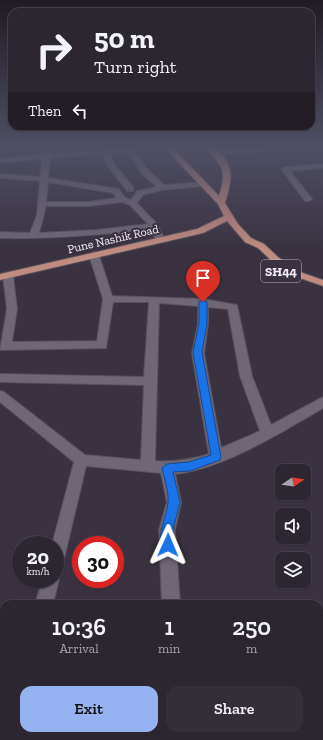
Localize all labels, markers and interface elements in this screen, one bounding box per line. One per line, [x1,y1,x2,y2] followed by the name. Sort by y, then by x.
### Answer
[94,22,155,55] text: 50 m
[28,24,80,76] icon: right
[94,56,176,78] text: Turn right
[69,100,91,122] icon: left
[28,102,61,120] text: Then
[66,222,160,256] street label: Pune Nashik Road
[261,260,301,282] road number: SH44
[186,261,220,302] pin
[192,267,214,289] icon: arrive
[275,464,311,500] north arrow
[275,464,311,588] map controls
[275,508,311,544] button: sound
[147,524,189,566] position arrow
[72,536,124,588] speed limit sign: 30
[27,545,49,569] text: 20
[275,552,311,588] button: layers
[27,566,49,578] text: km/h
[52,612,106,641] text: 10:36
[164,612,174,641] text: 1
[232,612,271,641] text: 250
[59,641,99,656] text: Arrival
[158,641,180,656] text: min
[246,641,257,656] text: m
[20,686,158,732] button: Exit
[166,686,303,732] button: Share

